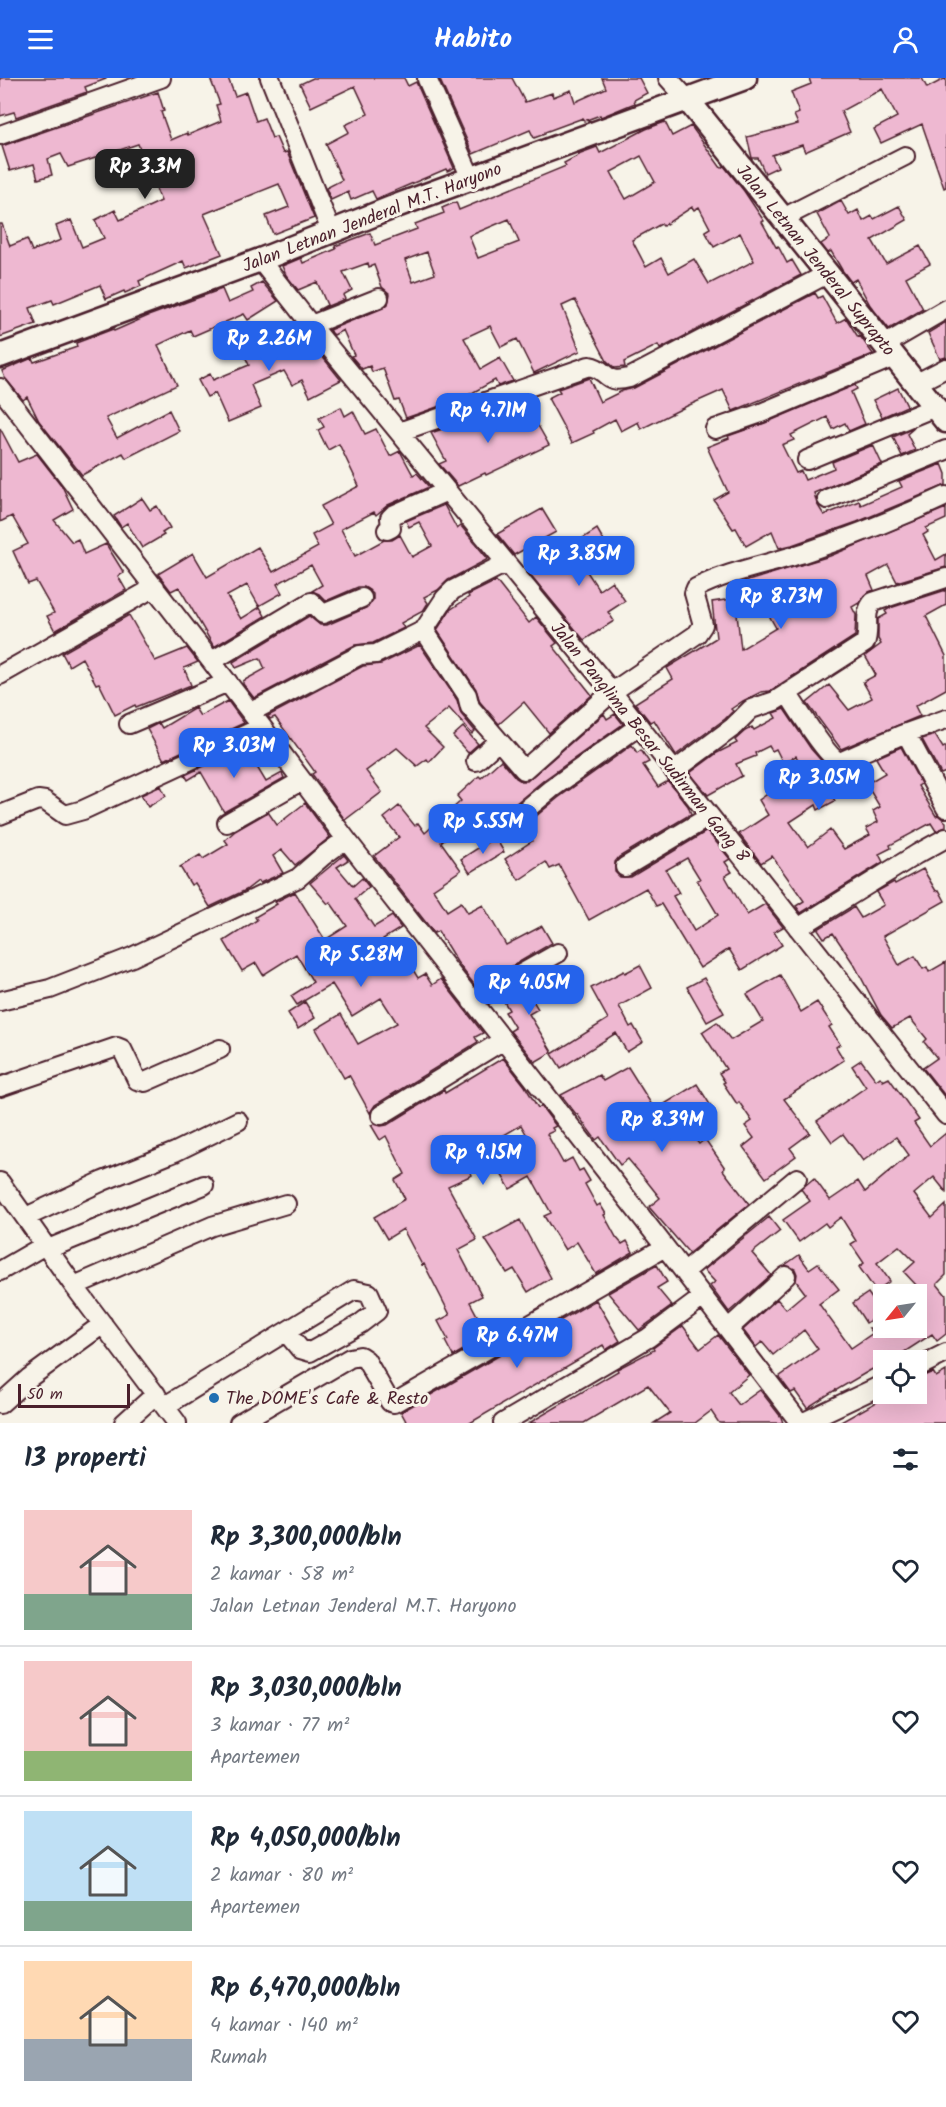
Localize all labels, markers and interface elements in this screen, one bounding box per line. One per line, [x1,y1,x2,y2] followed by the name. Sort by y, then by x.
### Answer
[434,18,512,61] text: Habito
[24,23,57,56] icon: menu
[889,23,922,56] icon: person
[90,149,200,200] pin: Rp 3.3M
[109,152,181,184] text: Rp 3.3M
[239,155,507,281] street label: Jalan Letnan Jenderal M.T. Haryono
[728,158,902,364] street label: Jalan Letnan Jenderal Suprapto
[207,321,331,372] pin: Rp 2.26M
[227,324,311,356] text: Rp 2.26M
[426,393,550,444] pin: Rp 4.71M
[450,396,526,428] text: Rp 4.71M
[517,536,641,587] pin: Rp 3.85M
[537,539,621,571] text: Rp 3.85M
[719,579,843,630] pin: Rp 8.73M
[740,582,822,614] text: Rp 8.73M
[542,616,756,870] street label: Jalan Panglima Besar Sudirman Gang 8
[172,728,296,779] pin: Rp 3.03M
[193,731,275,763] text: Rp 3.03M
[757,760,881,811] pin: Rp 3.05M
[778,763,860,795] text: Rp 3.05M
[421,804,545,855] pin: Rp 5.55M
[443,807,523,839] text: Rp 5.55M
[299,937,423,988] pin: Rp 5.28M
[319,940,403,972] text: Rp 5.28M
[467,965,591,1016] pin: Rp 4.05M
[488,968,570,1000] text: Rp 4.05M
[600,1102,724,1153] pin: Rp 8.39M
[620,1105,704,1137] text: Rp 8.39M
[421,1135,545,1186] pin: Rp 9.15M
[445,1138,521,1170] text: Rp 9.15M
[873,1284,927,1338] north arrow
[873,1284,927,1404] map controls
[455,1318,579,1369] pin: Rp 6.47M
[476,1321,558,1353] text: Rp 6.47M
[873,1350,927,1404] button: locate
[18,1381,130,1408] scale bar
[27,1382,63,1407] text: 50 m
[226,1385,428,1414] place label: The DOME's Cafe & Resto
[207,1391,221,1405] marker: The DOME's Cafe & Resto
[24,1438,146,1480] text: 13 properti
[889,1443,922,1476] icon: filters
[210,1517,402,1559] text: Rp 3,300,000/bln
[72,1534,144,1606] icon: home
[889,1554,922,1587] icon: heart
[210,1559,354,1591] text: 2 kamar · 58 m²
[210,1591,517,1623] text: Jalan Letnan Jenderal M.T. Haryono
[210,1668,402,1710] text: Rp 3,030,000/bln
[72,1685,144,1757] icon: home
[889,1705,922,1738] icon: heart
[210,1710,349,1742] text: 3 kamar · 77 m²
[210,1742,300,1774] text: Apartemen
[210,1818,401,1860] text: Rp 4,050,000/bln
[72,1835,144,1907] icon: home
[889,1855,922,1888] icon: heart
[210,1860,353,1892] text: 2 kamar · 80 m²
[210,1892,300,1924] text: Apartemen
[210,1968,401,2010] text: Rp 6,470,000/bln
[72,1985,144,2057] icon: home
[889,2005,922,2038] icon: heart
[210,2010,358,2042] text: 4 kamar · 140 m²
[210,2042,267,2074] text: Rumah

